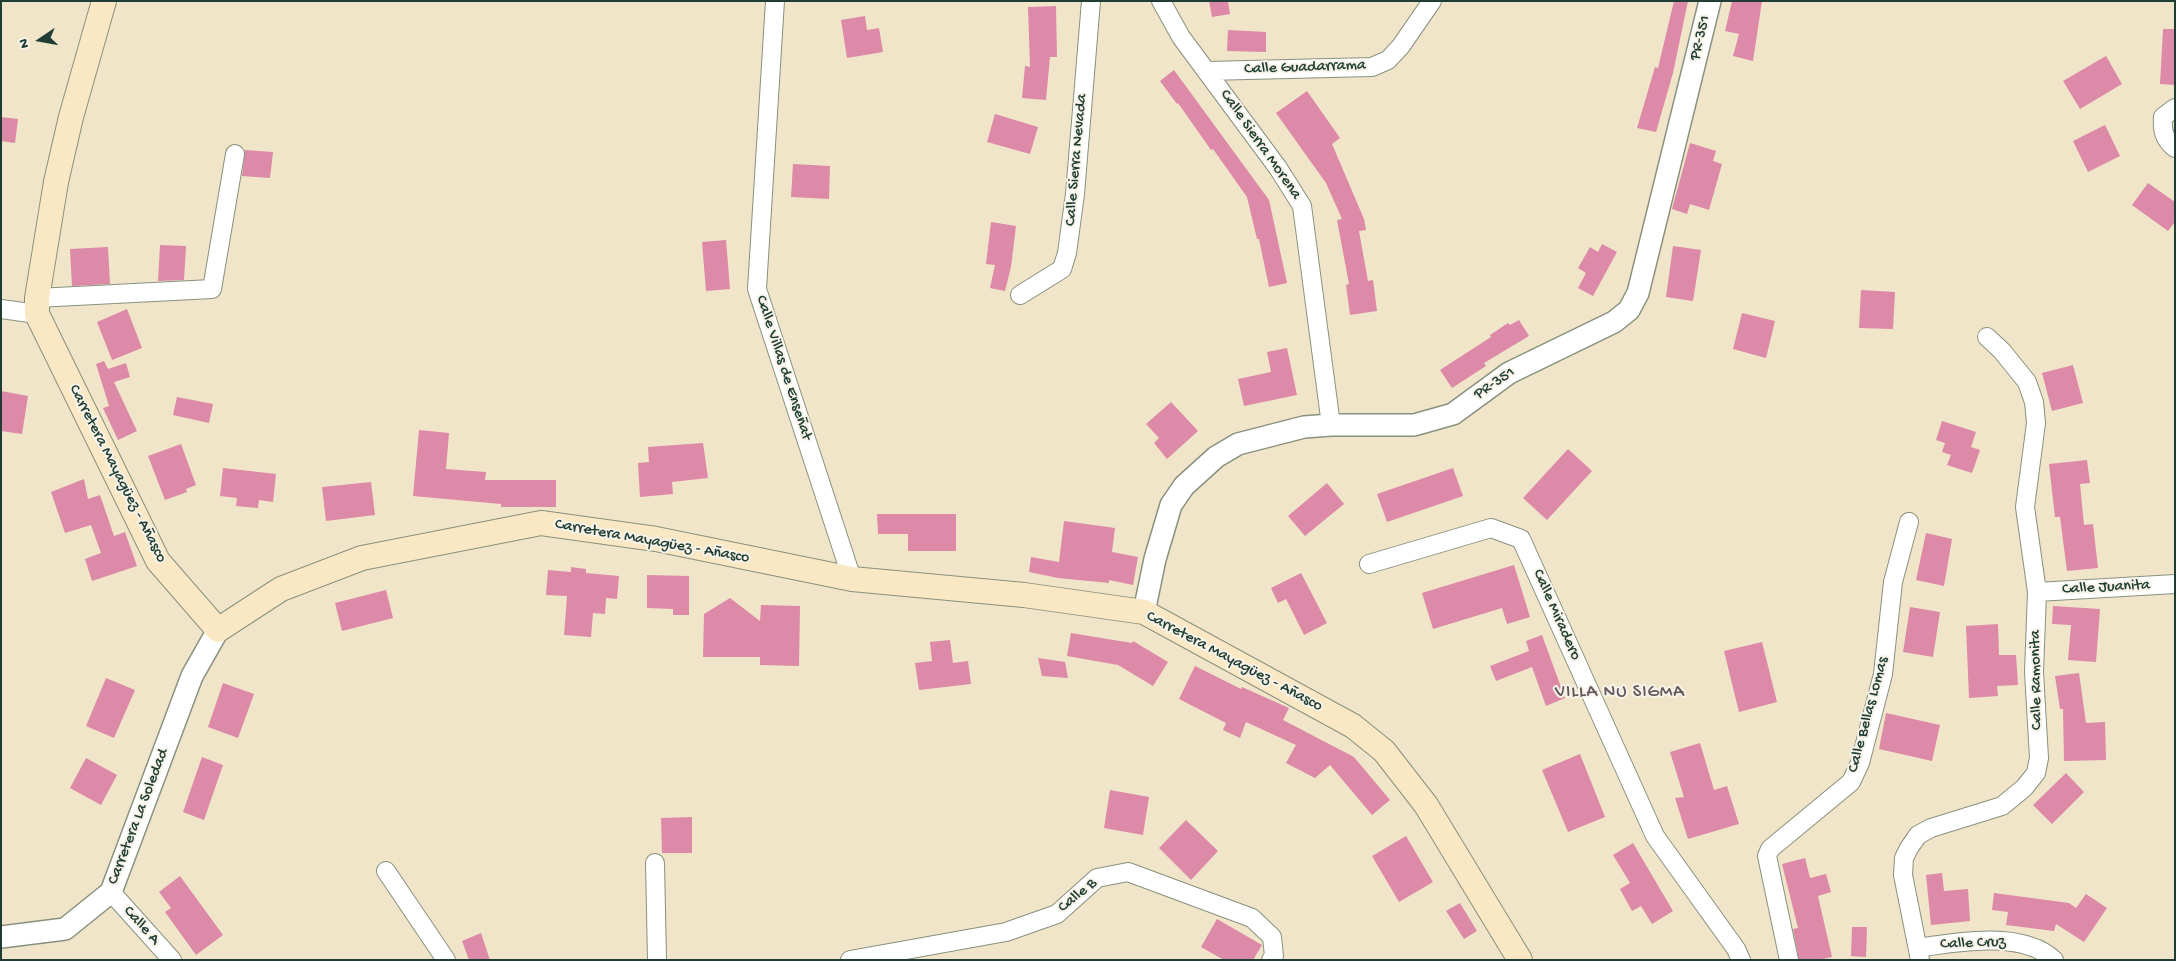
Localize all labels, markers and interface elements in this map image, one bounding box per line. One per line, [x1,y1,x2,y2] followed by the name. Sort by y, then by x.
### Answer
[1686,14,1716,62] street label: PR-351
[15,15,65,65] north arrow
[16,37,34,49] text: N
[1244,56,1366,80] street label: Calle Guadarrama
[1215,86,1305,204] street label: Calle Sierra Morena
[1062,93,1092,227] street label: Calle Sierra Nevada
[751,293,815,443] street label: Calle Villas de Enseñat
[1471,363,1519,405] street label: PR-351
[64,382,170,566] street label: Carretera Mayagüez - Añasco
[553,515,751,569] street label: Carretera Mayagüez - Añasco
[1527,567,1585,663] street label: Calle Miradero
[2062,576,2150,600] street label: Calle Juanita
[1142,607,1326,717] street label: Carretera Mayagüez - Añasco
[2027,630,2047,730] street label: Calle Ramonita
[1844,655,1894,775] street label: Calle Bellas Lomas
[1553,682,1687,704] district label: VILLA NU SIGMA
[104,746,174,888] street label: Carretera La Soledad
[1055,874,1101,918] street label: Calle B
[118,902,164,950] street label: Calle A
[1940,933,2006,955] street label: Calle Cruz

